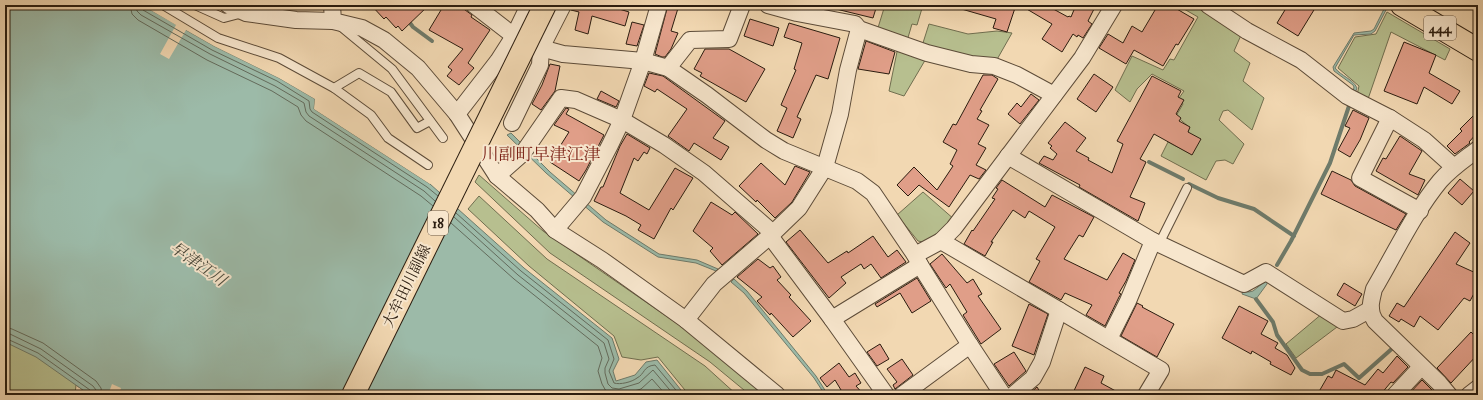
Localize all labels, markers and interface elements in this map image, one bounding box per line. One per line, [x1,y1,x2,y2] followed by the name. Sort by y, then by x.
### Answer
[1424,16,1456,40] road number: 444
[482,144,601,165] district label: 川副町早津江津
[428,211,448,235] road number: 18
[166,237,232,292] water label: 早津江川
[379,241,435,331] street label: 大牟田川副線

